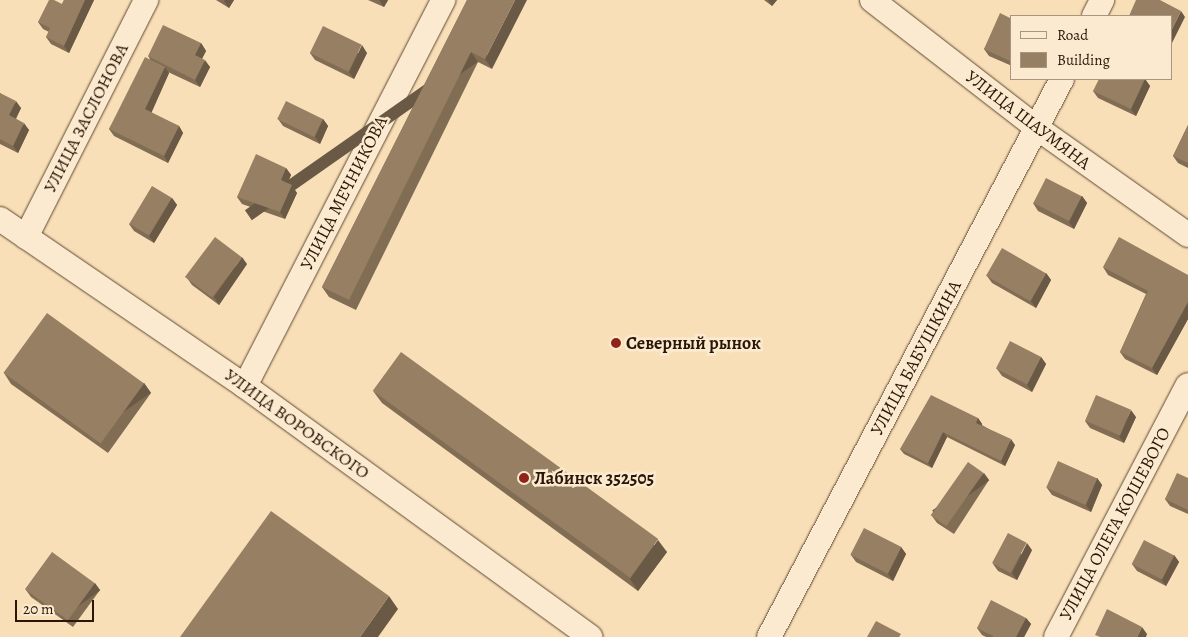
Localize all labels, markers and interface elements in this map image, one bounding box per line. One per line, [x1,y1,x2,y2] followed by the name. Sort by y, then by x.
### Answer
[1010,15,1173,80] legend
[1057,25,1088,45] text: Road
[39,40,133,196] street label: УЛИЦА ЗАСЛОНОВА
[1057,50,1110,70] text: Building
[961,66,1095,174] street label: УЛИЦА ШАУМЯНА
[296,112,392,274] street label: УЛИЦА МЕЧНИКОВА
[866,277,966,439] street label: УЛИЦА БАБУШКИНА
[626,332,761,354] place label: Северный рынок
[610,337,622,349] marker: Северный рынок
[220,364,374,484] street label: УЛИЦА ВОРОВСКОГО
[1055,424,1175,624] street label: УЛИЦА ОЛЕГА КОШЕВОГО
[534,467,654,489] place label: Лабинск 352505
[518,472,530,484] marker: Лабинск 352505
[18,590,96,622] scale bar
[23,599,54,619] text: 20 m

